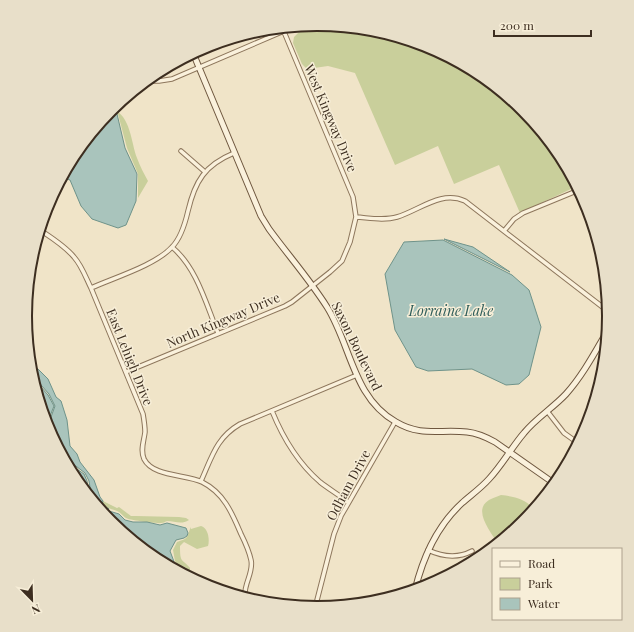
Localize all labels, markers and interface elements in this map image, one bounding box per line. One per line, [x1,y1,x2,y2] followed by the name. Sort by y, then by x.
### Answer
[494,12,591,38] scale bar
[500,17,534,33] text: 200 m
[301,61,362,175] street label: West Kingway Drive
[163,288,282,351] street label: North Kingway Drive
[329,299,387,393] street label: Saxon Boulevard
[408,301,493,320] water label: Lorraine Lake
[103,306,158,408] street label: East Lehigh Drive
[322,446,374,523] street label: Odham Drive
[492,548,622,620] legend
[528,555,555,571] text: Road
[528,575,553,591] text: Park
[12,580,52,620] north arrow
[527,595,561,611] text: Water
[29,601,43,618] text: N

